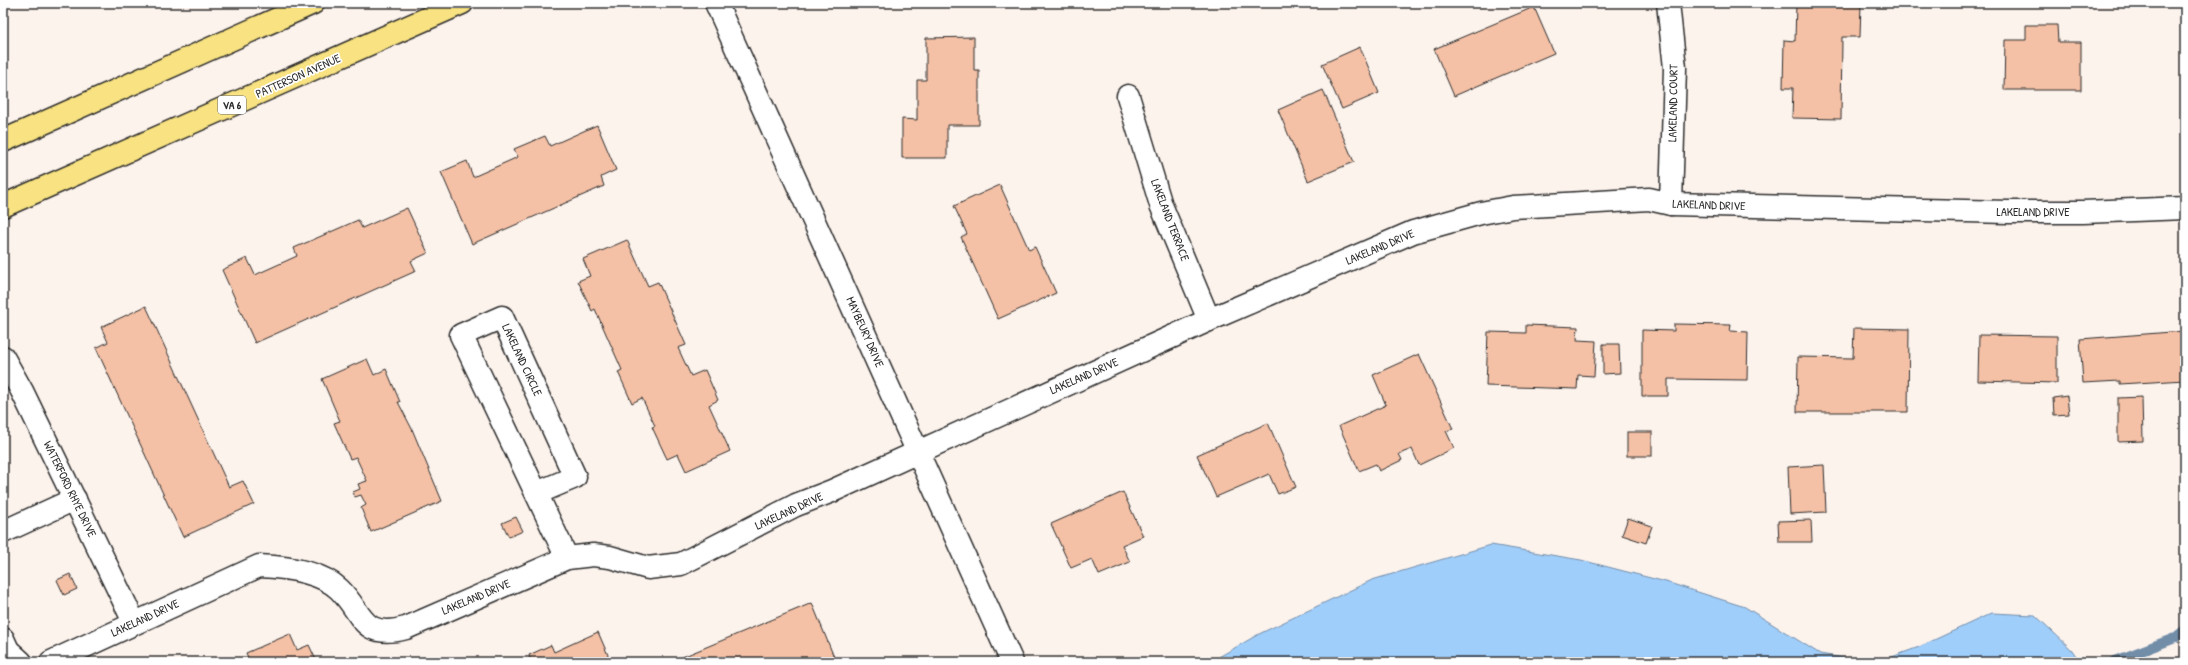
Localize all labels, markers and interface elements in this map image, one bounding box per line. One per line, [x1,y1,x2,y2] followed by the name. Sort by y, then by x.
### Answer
[253,49,344,102] street label: PATTERSON AVENUE
[1663,63,1682,142] street label: LAKELAND COURT
[218,96,246,114] road number: VA 6
[1147,176,1194,264] street label: LAKELAND TERRACE
[1672,195,1747,214] street label: LAKELAND DRIVE
[1996,203,2070,220] street label: LAKELAND DRIVE
[1343,224,1417,269] street label: LAKELAND DRIVE
[842,294,889,371] street label: MAYBEURY DRIVE
[498,321,547,399] street label: LAKELAND CIRCLE
[1047,353,1121,398] street label: LAKELAND DRIVE
[40,438,101,540] street label: WATERFORD RHYE DRIVE
[752,487,826,534] street label: LAKELAND DRIVE
[439,574,513,619] street label: LAKELAND DRIVE
[108,594,182,641] street label: LAKELAND DRIVE

